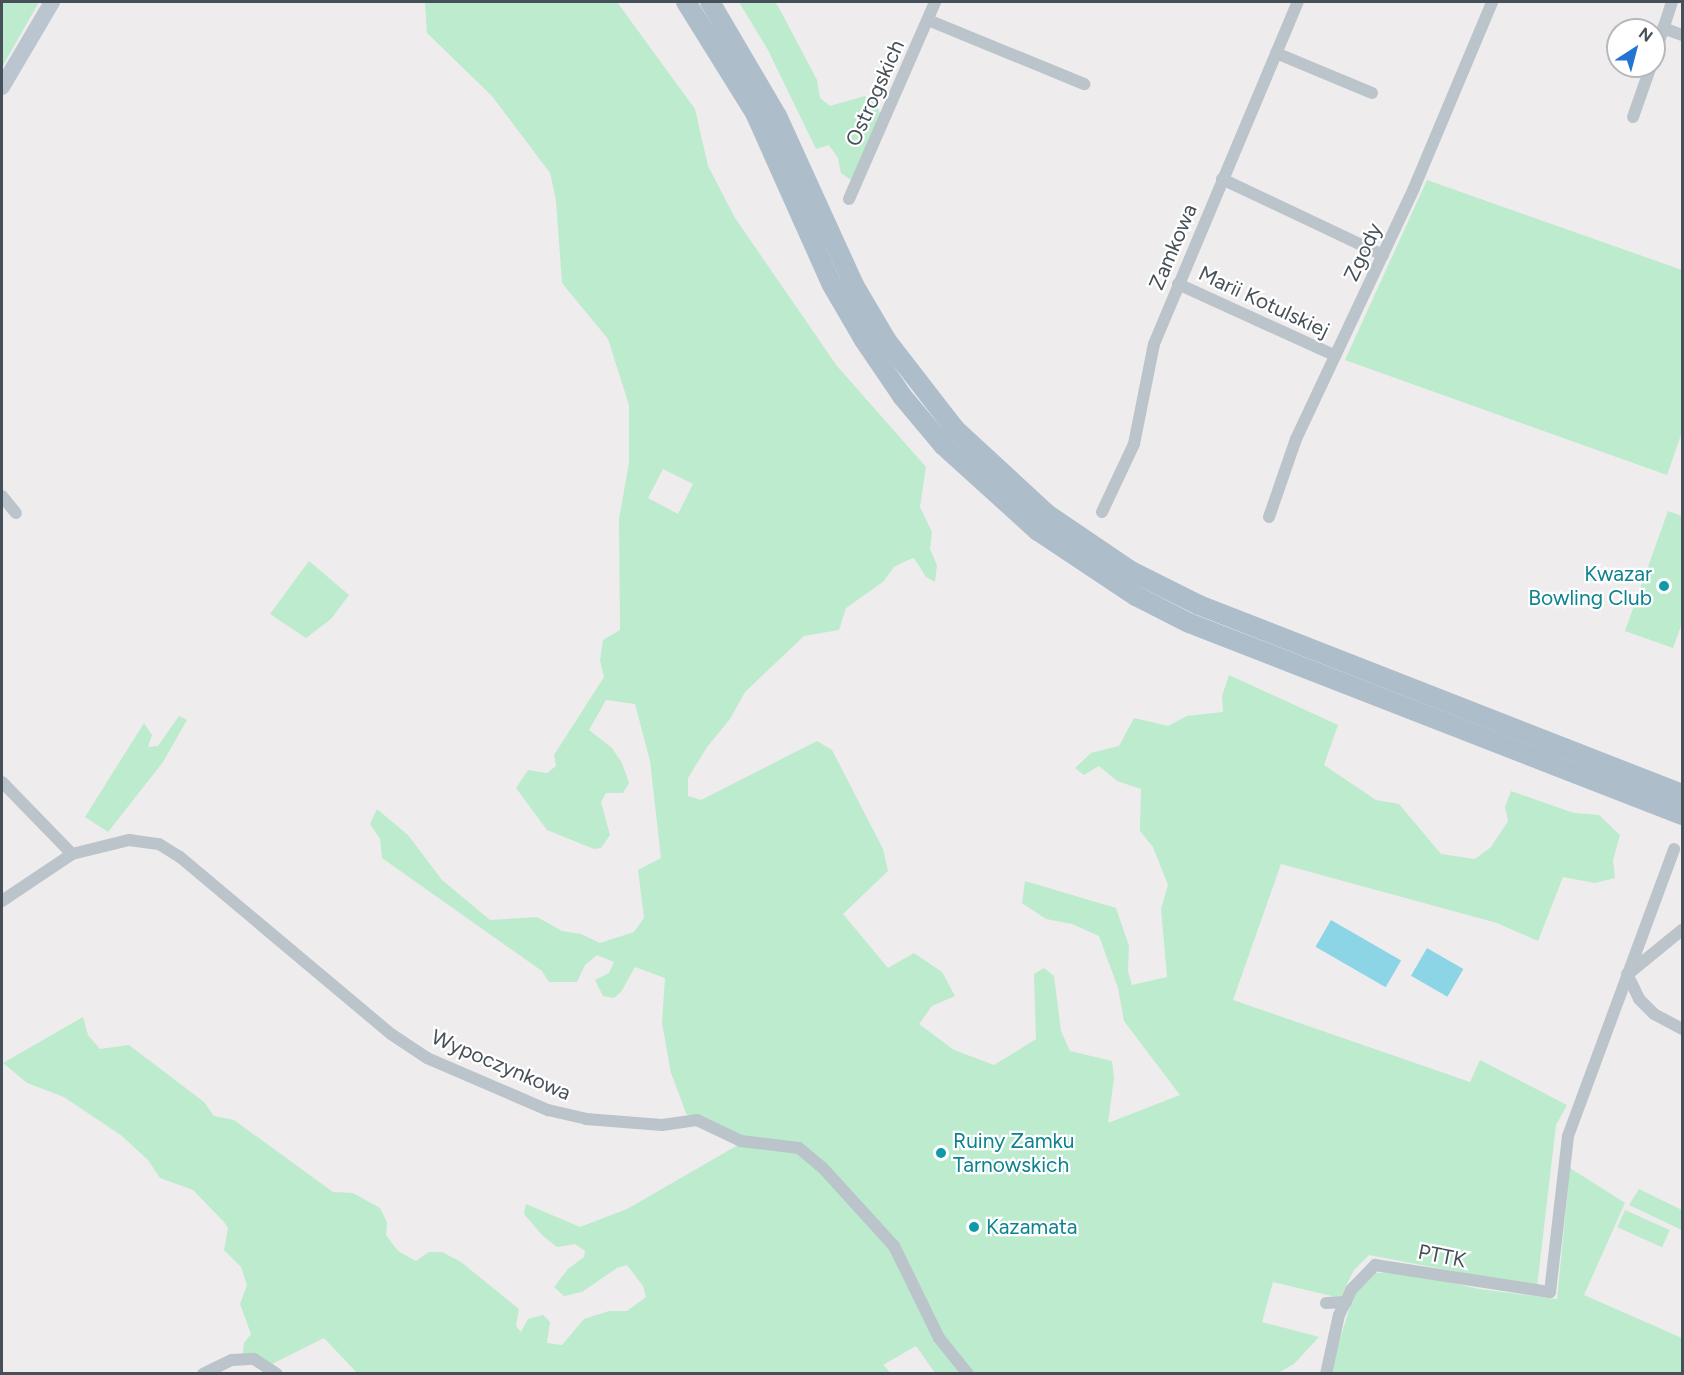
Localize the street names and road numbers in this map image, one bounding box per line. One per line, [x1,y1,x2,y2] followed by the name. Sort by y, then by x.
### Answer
[840,36,910,150] street label: Ostrogskich
[1144,200,1202,294] street label: Zamkowa
[1339,219,1387,285] street label: Zgody
[1195,261,1333,343] street label: Marii Kotulskiej
[427,1024,575,1106] street label: Wypoczynkowa
[1416,1239,1468,1273] street label: PTTK

